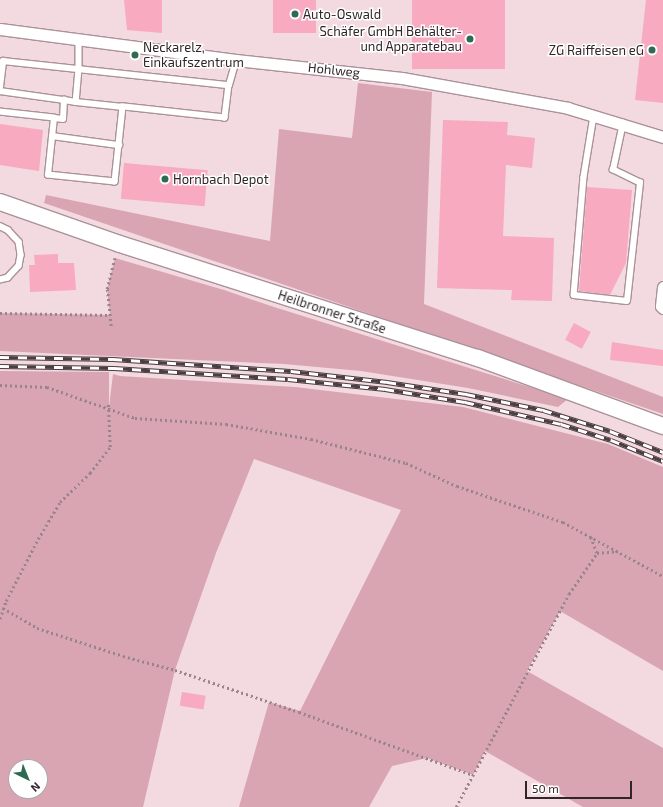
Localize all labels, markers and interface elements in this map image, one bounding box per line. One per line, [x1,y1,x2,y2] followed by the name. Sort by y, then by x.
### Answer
[303,6,381,22] place label: Auto-Oswald
[290,9,300,19] marker: Auto-Oswald
[319,24,462,55] place label: Schäfer GmbH Behälter- und Apparatebau
[465,34,475,44] marker: Schäfer GmbH Behälter- und Apparatebau
[143,40,244,71] place label: Neckarelz, Einkaufszentrum
[549,42,644,58] place label: ZG Raiffeisen eG
[647,45,657,55] marker: ZG Raiffeisen eG
[130,50,140,60] marker: Neckarelz, Einkaufszentrum
[307,60,361,80] street label: Hohlweg
[173,171,269,187] place label: Hornbach Depot
[160,174,170,184] marker: Hornbach Depot
[276,287,388,337] street label: Heilbronner Straße
[8,759,48,799] north arrow
[527,773,634,799] scale bar
[29,780,43,795] text: N
[532,781,559,795] text: 50 m

